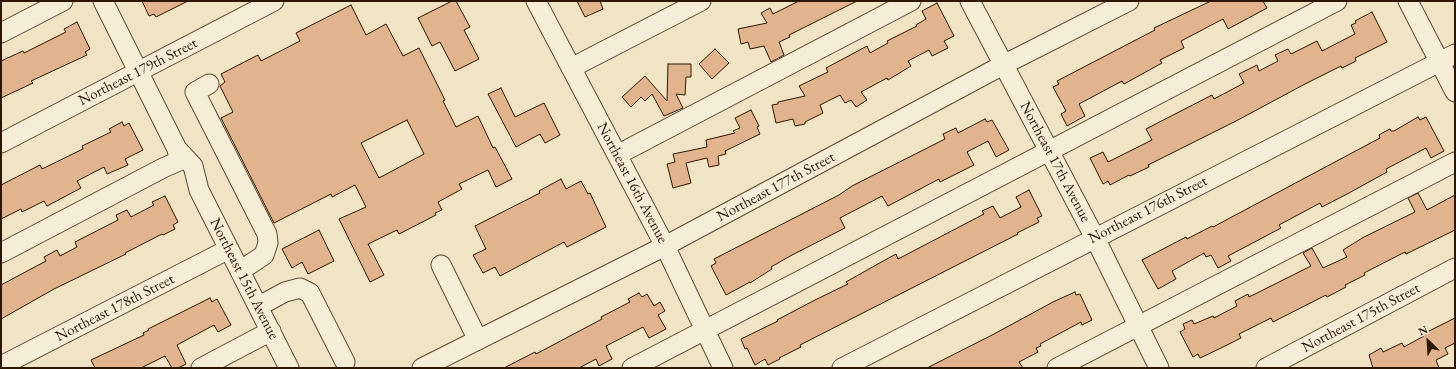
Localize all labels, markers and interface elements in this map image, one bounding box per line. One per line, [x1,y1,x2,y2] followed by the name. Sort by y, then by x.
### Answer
[75,34,201,110] street label: Northeast 179th Street
[1016,99,1094,225] street label: Northeast 17th Avenue
[593,120,671,246] street label: Northeast 16th Avenue
[714,148,838,226] street label: Northeast 177th Street
[1085,172,1211,248] street label: Northeast 176th Street
[206,215,282,343] street label: Northeast 15th Avenue
[52,270,178,346] street label: Northeast 178th Street
[1299,279,1423,357] street label: Northeast 175th Street
[1408,321,1448,361] north arrow

